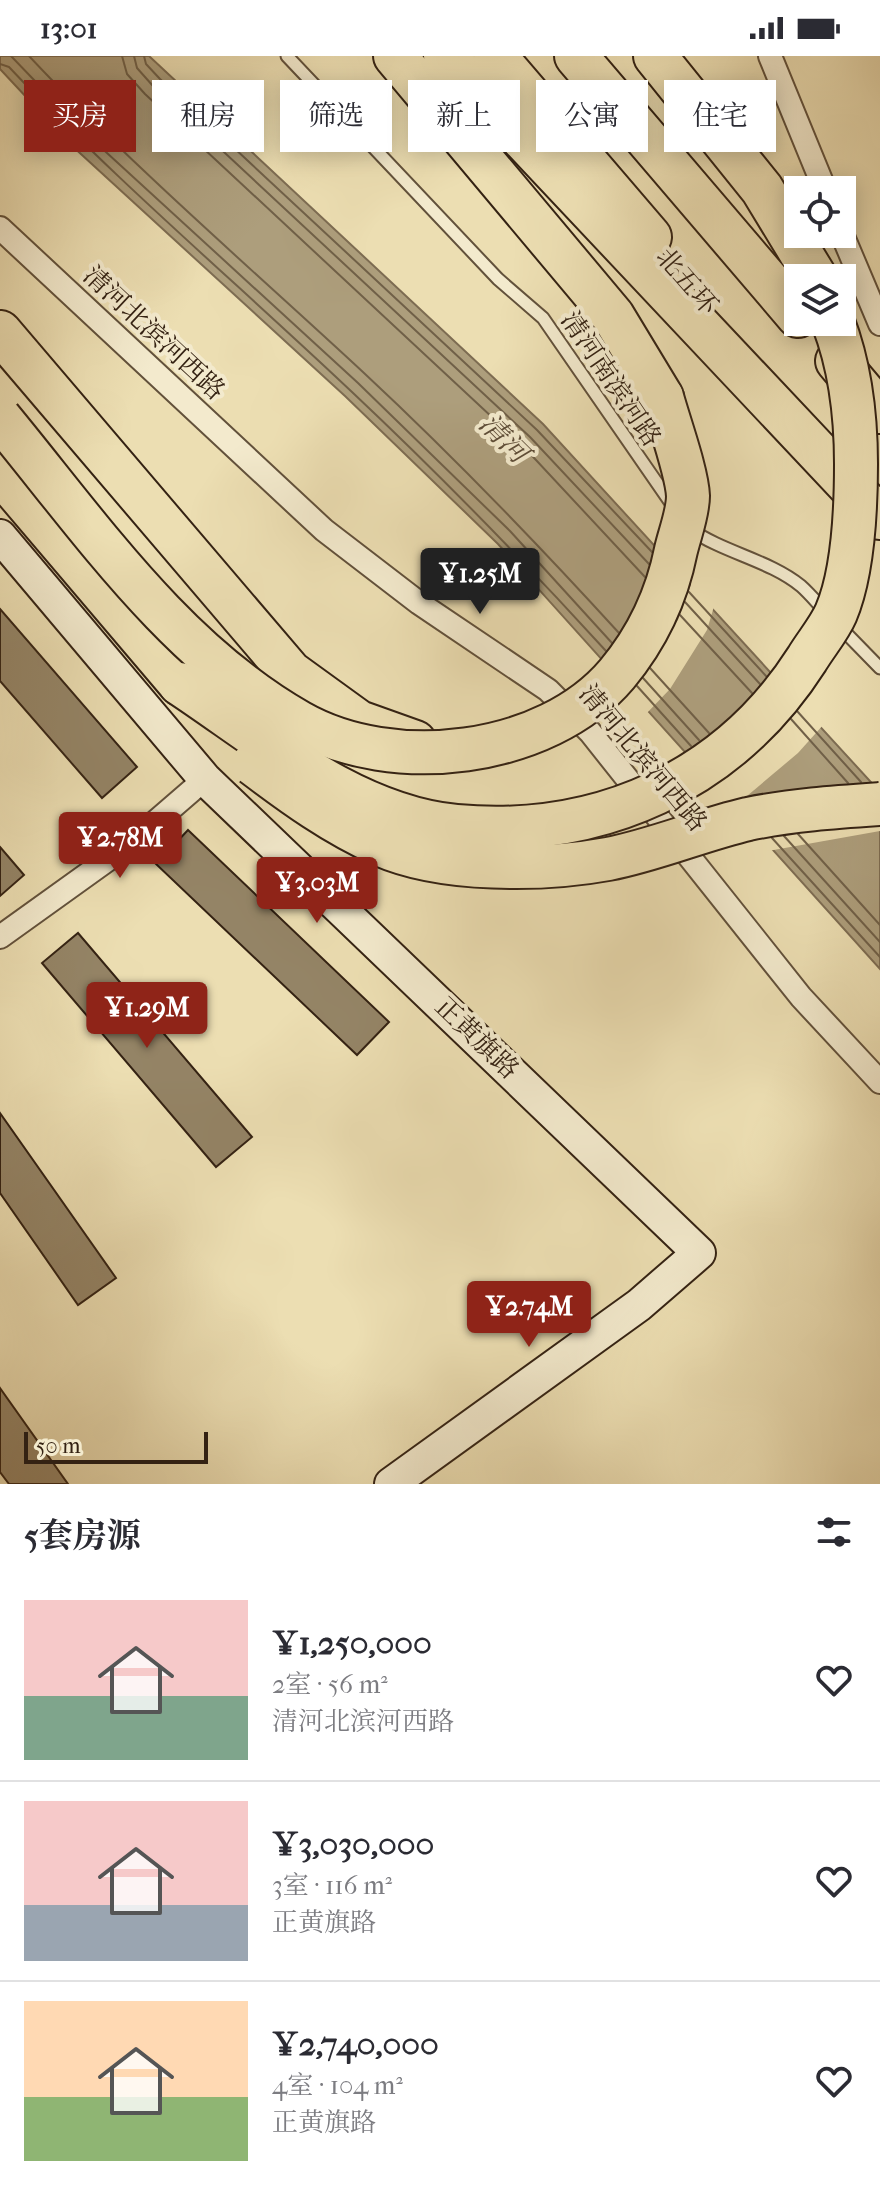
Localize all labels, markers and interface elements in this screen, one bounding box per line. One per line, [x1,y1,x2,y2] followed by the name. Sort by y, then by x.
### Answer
[40,11,97,46] text: 13:01
[24,80,136,152] chip: 买房
[152,80,264,152] chip: 租房
[280,80,392,152] chip: 筛选
[408,80,520,152] chip: 新上
[536,80,648,152] chip: 公寓
[664,80,776,152] chip: 住宅
[784,176,856,336] map controls
[784,176,856,248] button: locate
[650,241,724,321] street label: 北五环
[77,260,231,406] street label: 清河北滨河西路
[784,264,856,336] button: layers
[555,306,667,452] street label: 清河南滨河路
[473,407,539,473] water label: 清河
[415,548,545,616] pin: ¥1.25M
[439,558,521,589] text: ¥1.25M
[573,678,713,838] street label: 清河北滨河西路
[55,812,185,880] pin: ¥2.78M
[77,822,163,853] text: ¥2.78M
[252,857,382,925] pin: ¥3.03M
[275,867,359,898] text: ¥3.03M
[82,982,212,1050] pin: ¥1.29M
[429,991,525,1085] street label: 正黄旗路
[104,992,190,1023] text: ¥1.29M
[464,1281,594,1349] pin: ¥2.74M
[485,1291,573,1322] text: ¥2.74M
[24,1428,208,1464] scale bar
[36,1433,81,1459] text: 50 m
[812,1510,856,1554] icon: filters
[24,1516,141,1556] text: 5套房源
[272,1623,432,1663] text: ¥1,250,000
[88,1632,184,1728] icon: home
[812,1658,856,1702] icon: heart
[272,1669,388,1700] text: 2室 · 56 m²
[272,1706,454,1737] text: 清河北滨河西路
[272,1824,434,1864] text: ¥3,030,000
[88,1833,184,1929] icon: home
[812,1859,856,1903] icon: heart
[272,1870,392,1901] text: 3室 · 116 m²
[272,1907,376,1938] text: 正黄旗路
[272,2024,439,2064] text: ¥2,740,000
[88,2033,184,2129] icon: home
[812,2059,856,2103] icon: heart
[272,2070,403,2101] text: 4室 · 104 m²
[272,2107,376,2138] text: 正黄旗路

